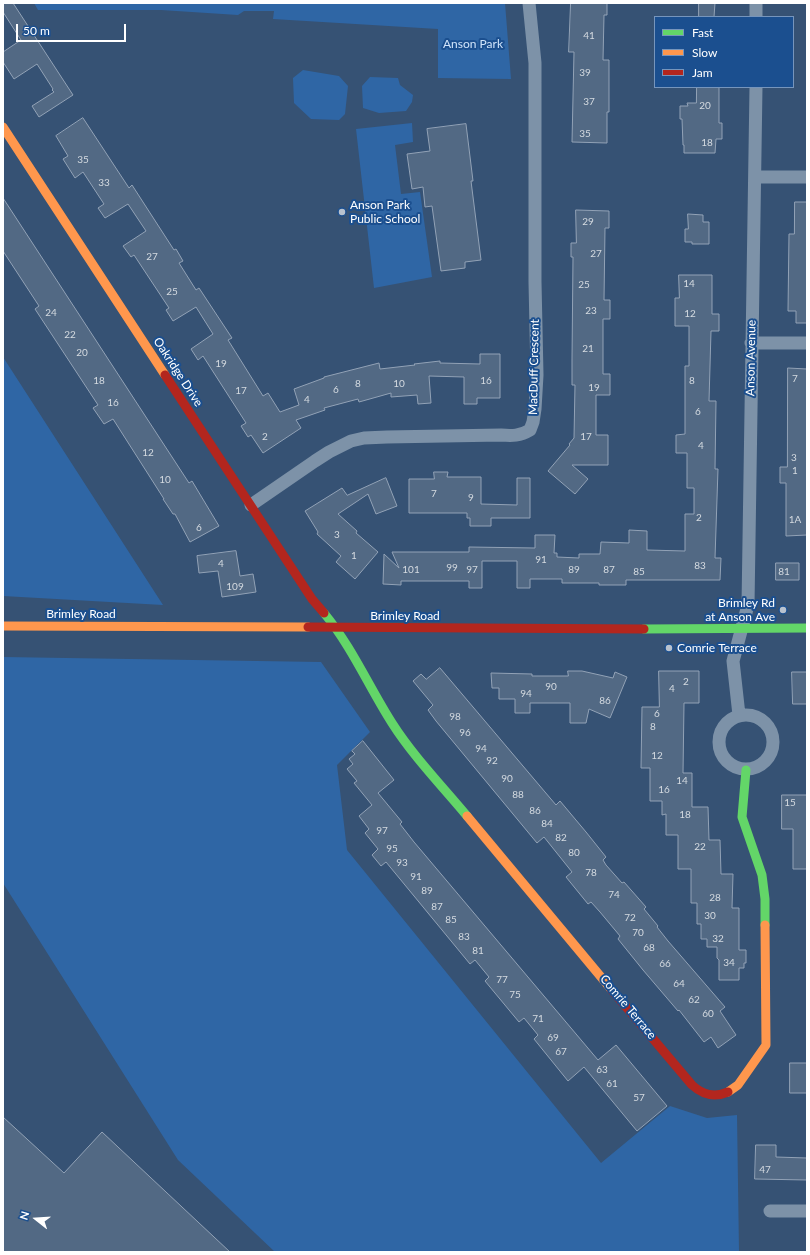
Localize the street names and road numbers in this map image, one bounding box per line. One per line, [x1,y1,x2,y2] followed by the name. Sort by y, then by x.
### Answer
[526,319,542,415] street label: MacDuff Crescent
[743,320,759,396] street label: Anson Avenue
[150,335,206,409] street label: Oakridge Drive
[46,607,116,621] street label: Brimley Road
[370,609,440,623] street label: Brimley Road
[597,972,659,1042] street label: Comrie Terrace

